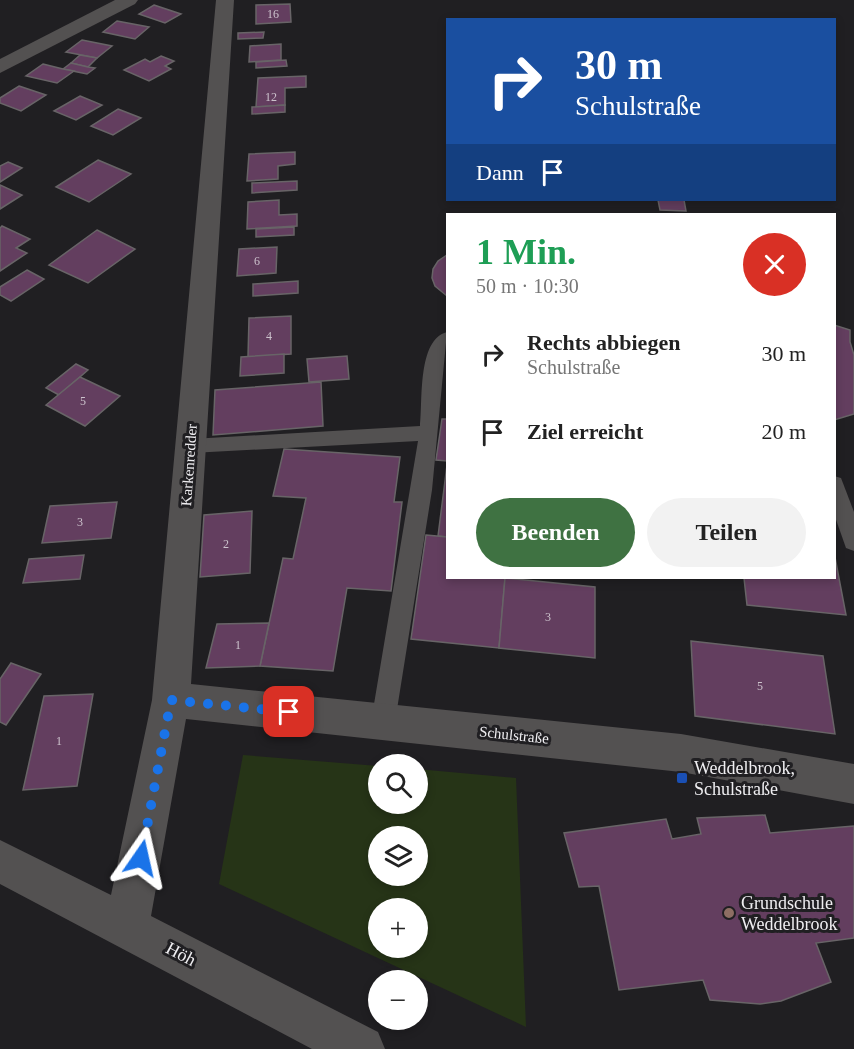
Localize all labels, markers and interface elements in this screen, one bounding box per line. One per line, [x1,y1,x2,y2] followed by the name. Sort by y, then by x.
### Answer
[267,7,279,21] house number: 16
[476,42,554,120] icon: right
[575,42,663,88] text: 30 m
[265,90,277,104] house number: 12
[575,91,701,121] text: Schulstraße
[536,156,569,189] icon: arrive
[476,160,524,185] text: Dann
[476,232,576,272] text: 1 Min.
[743,233,806,296] button: close
[254,254,260,268] house number: 6
[476,275,579,297] text: 50 m · 10:30
[266,329,272,343] house number: 4
[527,330,680,355] text: Rechts abbiegen
[476,338,509,371] icon: right
[761,341,806,366] text: 30 m
[527,356,620,378] text: Schulstraße
[80,394,86,408] house number: 5
[476,416,509,449] icon: arrive
[527,419,643,444] text: Ziel erreicht
[761,419,806,444] text: 20 m
[178,423,200,507] street label: Karkenredder
[476,498,635,567] button: Beenden
[647,498,806,567] button: Teilen
[77,515,83,529] house number: 3
[223,537,229,551] house number: 2
[545,610,551,624] house number: 3
[235,638,241,652] house number: 1
[757,679,763,693] house number: 5
[263,686,314,737] pin
[272,695,305,728] icon: arrive
[478,723,550,747] street label: Schulstraße
[56,734,62,748] house number: 1
[368,754,428,1030] map controls
[368,754,428,814] button: search
[694,758,795,799] place label: Weddelbrook, Schulstraße
[675,771,689,785] marker: Weddelbrook, Schulstraße
[109,826,173,890] position arrow
[368,826,428,886] button: layers
[741,893,838,934] place label: Grundschule Weddelbrook
[368,898,428,958] button: +
[722,906,736,920] marker: Grundschule Weddelbrook
[163,938,199,970] street label: Höh
[368,970,428,1030] button: −

